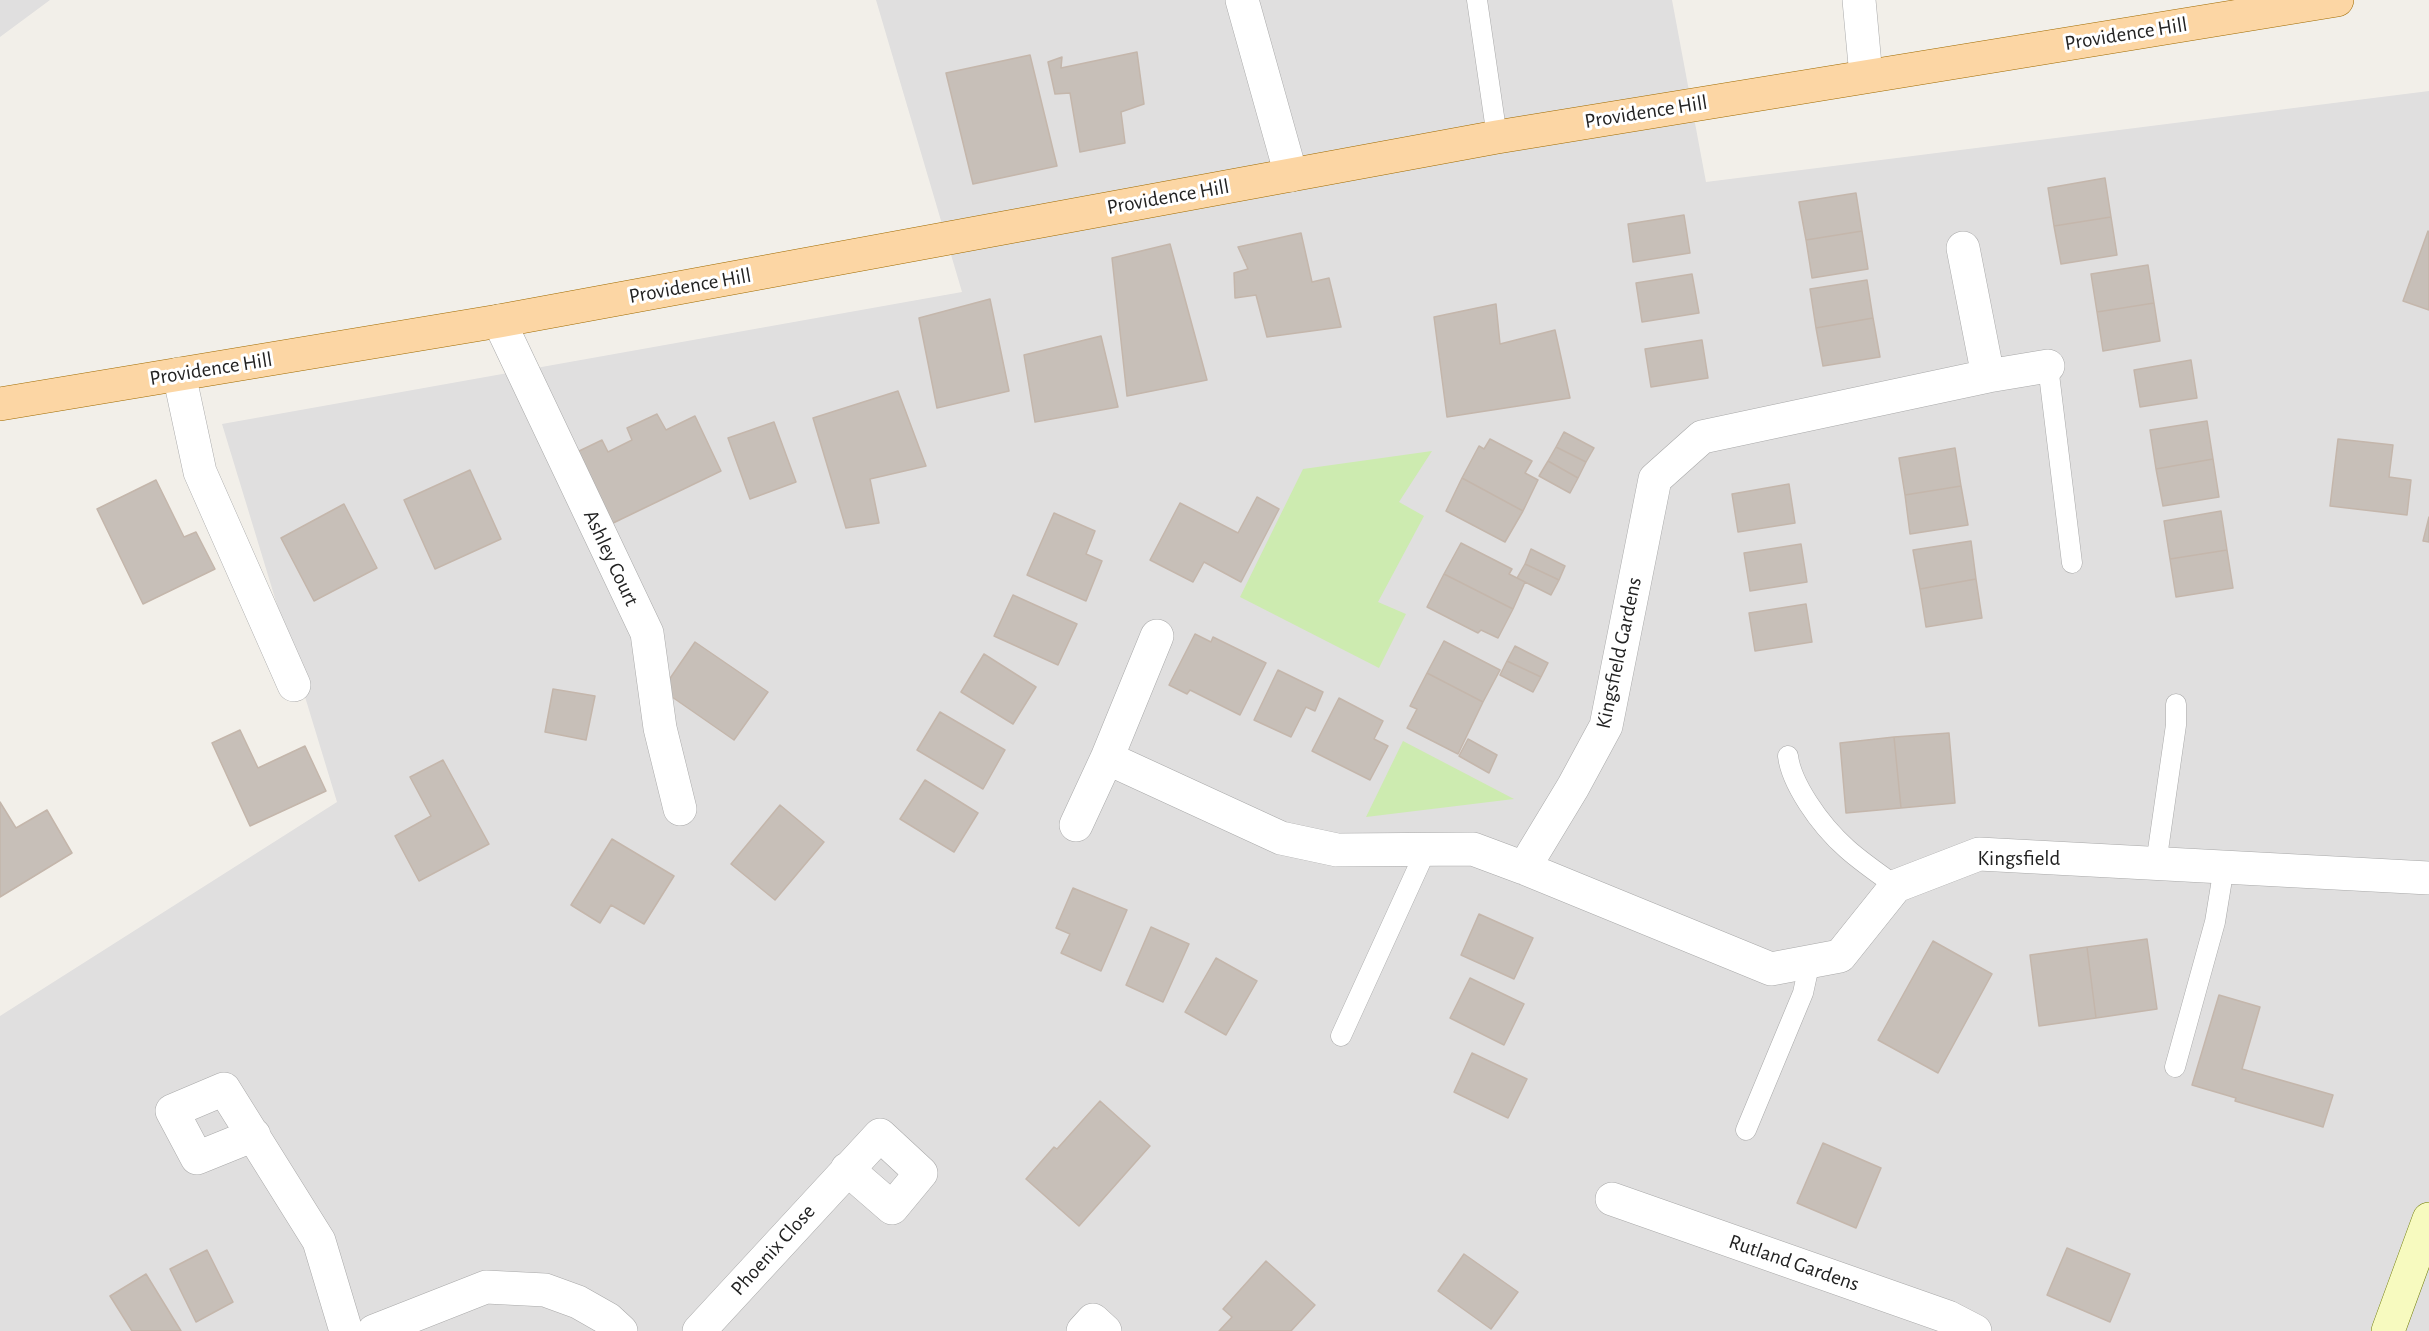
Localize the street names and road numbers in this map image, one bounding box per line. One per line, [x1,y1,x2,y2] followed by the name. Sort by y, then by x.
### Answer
[2063,12,2189,56] street label: Providence Hill
[1583,90,1709,134] street label: Providence Hill
[1105,174,1231,220] street label: Providence Hill
[627,263,753,309] street label: Providence Hill
[148,347,274,391] street label: Providence Hill
[578,506,644,610] street label: Ashley Court
[1591,575,1647,731] street label: Kingsfield Gardens
[1978,846,2060,872] street label: Kingsfield
[725,1199,821,1301] street label: Phoenix Close
[1725,1229,1863,1297] street label: Rutland Gardens

